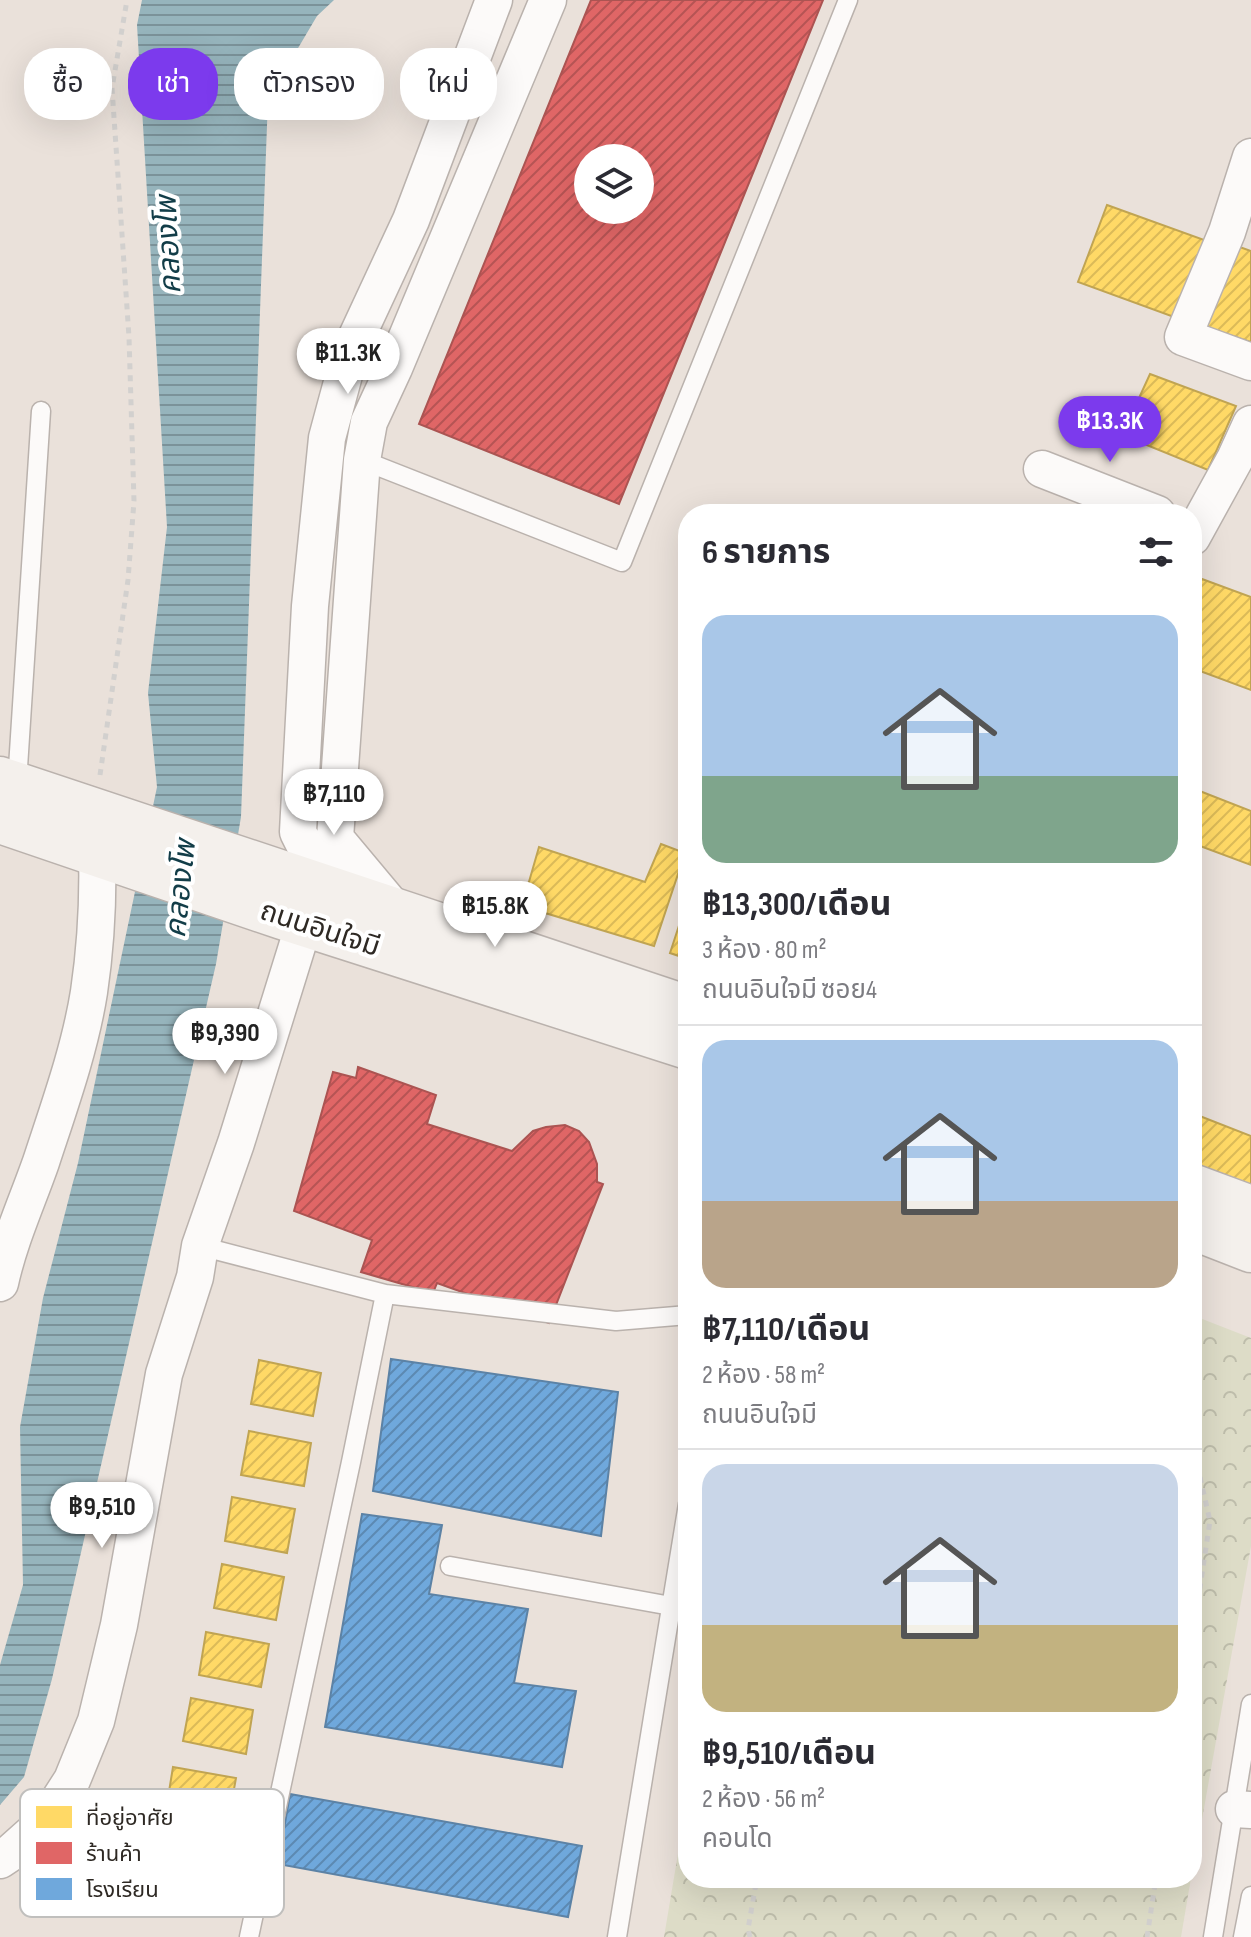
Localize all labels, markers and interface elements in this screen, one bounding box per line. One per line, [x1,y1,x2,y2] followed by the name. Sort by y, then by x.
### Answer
[24,48,112,120] chip: ซื้อ
[128,48,218,120] chip: เช่า
[234,48,384,120] chip: ตัวกรอง
[400,48,497,120] chip: ใหม่
[574,144,654,224] map controls
[574,144,654,224] button: layers
[148,192,190,295] water label: คลองโพ
[283,328,413,396] pin: ฿11.3K
[315,338,381,369] text: ฿11.3K
[1045,396,1175,464] pin: ฿13.3K
[1076,406,1144,437] text: ฿13.3K
[1134,530,1178,574] icon: filters
[702,532,831,573] text: 6 รายการ
[868,667,1012,811] icon: home
[269,769,399,837] pin: ฿7,110
[303,779,365,810] text: ฿7,110
[158,835,204,940] water label: คลองโพ
[430,881,560,949] pin: ฿15.8K
[702,884,891,925] text: ฿13,300/เดือน
[461,891,529,922] text: ฿15.8K
[256,894,384,964] street label: ถนนอินใจมี
[702,935,827,966] text: 3 ห้อง · 80 m²
[702,975,877,1006] text: ถนนอินใจมี ซอย4
[160,1008,290,1076] pin: ฿9,390
[190,1018,260,1049] text: ฿9,390
[868,1092,1012,1236] icon: home
[702,1309,870,1350] text: ฿7,110/เดือน
[702,1360,825,1391] text: 2 ห้อง · 58 m²
[702,1400,817,1431] text: ถนนอินใจมี
[37,1482,167,1550] pin: ฿9,510
[68,1492,136,1523] text: ฿9,510
[868,1516,1012,1660] icon: home
[702,1733,876,1774] text: ฿9,510/เดือน
[702,1784,825,1815] text: 2 ห้อง · 56 m²
[20,1789,284,1917] legend
[86,1802,174,1832] text: ที่อยู่อาศัย
[702,1824,773,1855] text: คอนโด
[86,1841,142,1868] text: ร้านค้า
[86,1877,159,1904] text: โรงเรียน

